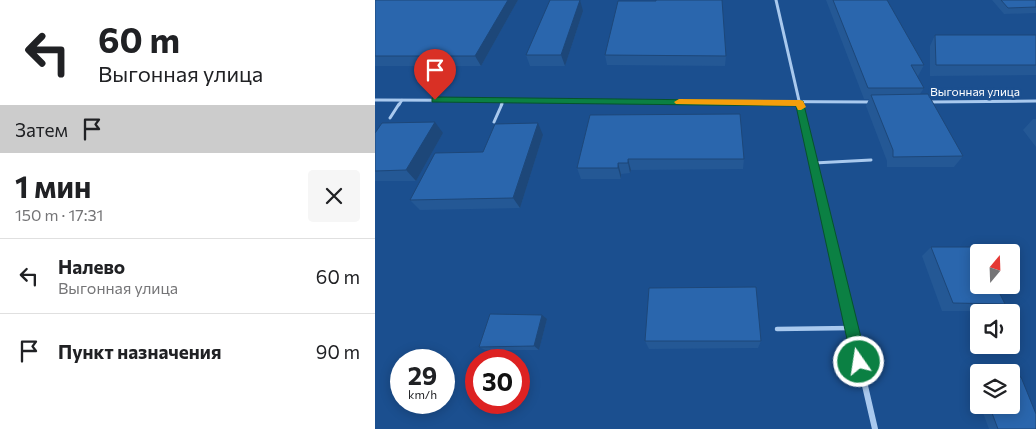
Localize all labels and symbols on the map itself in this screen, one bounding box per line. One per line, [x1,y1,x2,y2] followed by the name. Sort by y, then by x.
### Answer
[414,49,456,100] pin
[930,84,1020,98] street label: Выгонная улица
[970,244,1020,294] north arrow
[832,335,884,387] position arrow
[465,349,530,414] speed limit sign: 30

